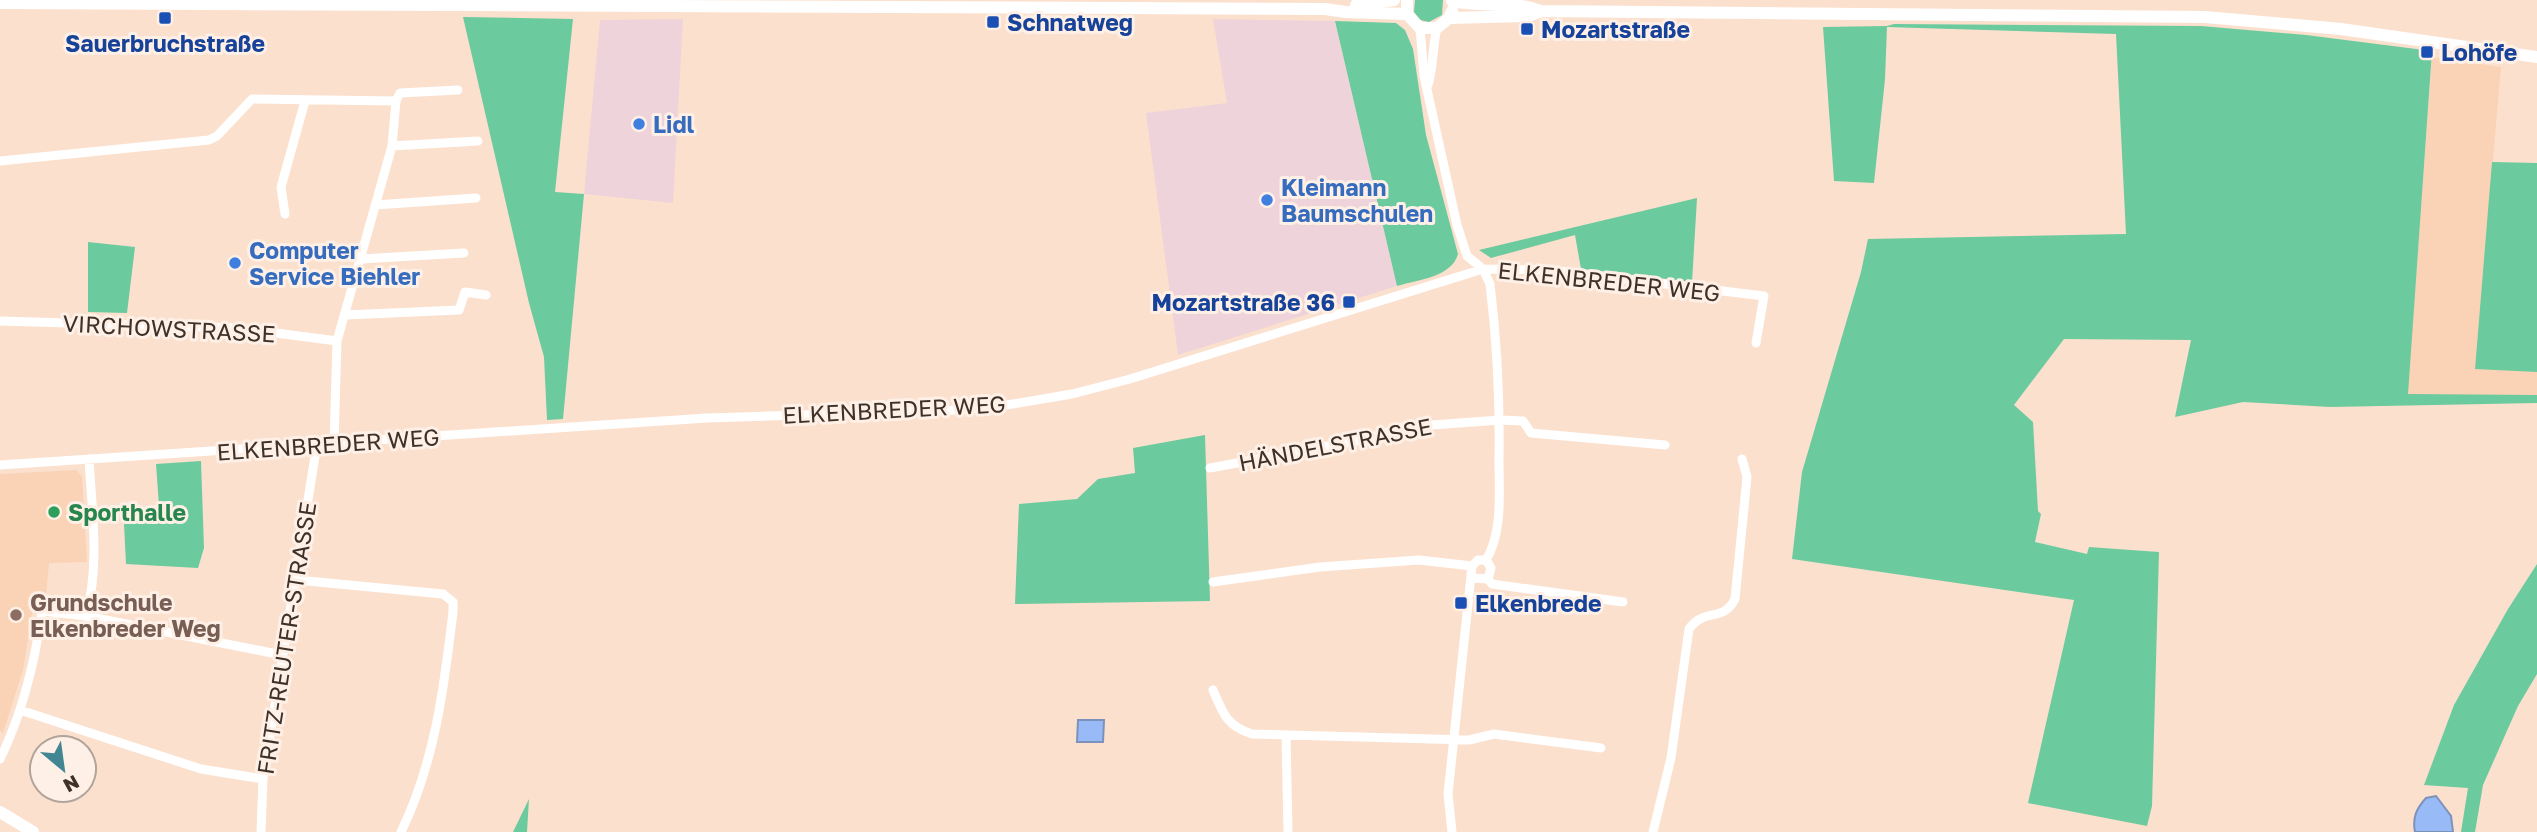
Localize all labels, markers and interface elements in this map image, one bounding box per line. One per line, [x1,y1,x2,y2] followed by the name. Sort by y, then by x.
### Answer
[1007,8,1133,36] place label: Schnatweg
[157,10,173,26] marker: Sauerbruchstraße
[985,14,1001,30] marker: Schnatweg
[1541,15,1690,43] place label: Mozartstraße
[1519,21,1535,37] marker: Mozartstraße
[65,29,265,57] place label: Sauerbruchstraße
[2441,38,2517,66] place label: Lohöfe
[2419,44,2435,60] marker: Lohöfe
[653,110,695,138] place label: Lidl
[631,116,647,132] marker: Lidl
[1281,173,1433,227] place label: Kleimann Baumschulen
[1259,192,1275,208] marker: Kleimann Baumschulen
[249,236,420,290] place label: Computer Service Biehler
[227,255,243,271] marker: Computer Service Biehler
[1496,255,1722,307] street label: ELKENBREDER WEG
[1152,288,1335,316] place label: Mozartstraße 36
[1341,294,1357,310] marker: Mozartstraße 36
[62,308,276,348] street label: VIRCHOWSTRASSE
[782,389,1006,429] street label: ELKENBREDER WEG
[1236,412,1434,476] street label: HÄNDELSTRASSE
[216,422,440,466] street label: ELKENBREDER WEG
[68,498,186,526] place label: Sporthalle
[251,500,321,776] street label: FRITZ-REUTER-STRASSE
[46,504,62,520] marker: Sporthalle
[30,588,221,642] place label: Grundschule Elkenbreder Weg
[1475,589,1601,617] place label: Elkenbrede
[1453,595,1469,611] marker: Elkenbrede
[8,607,24,623] marker: Grundschule Elkenbreder Weg
[28,734,98,804] north arrow
[60,771,83,798] text: N

